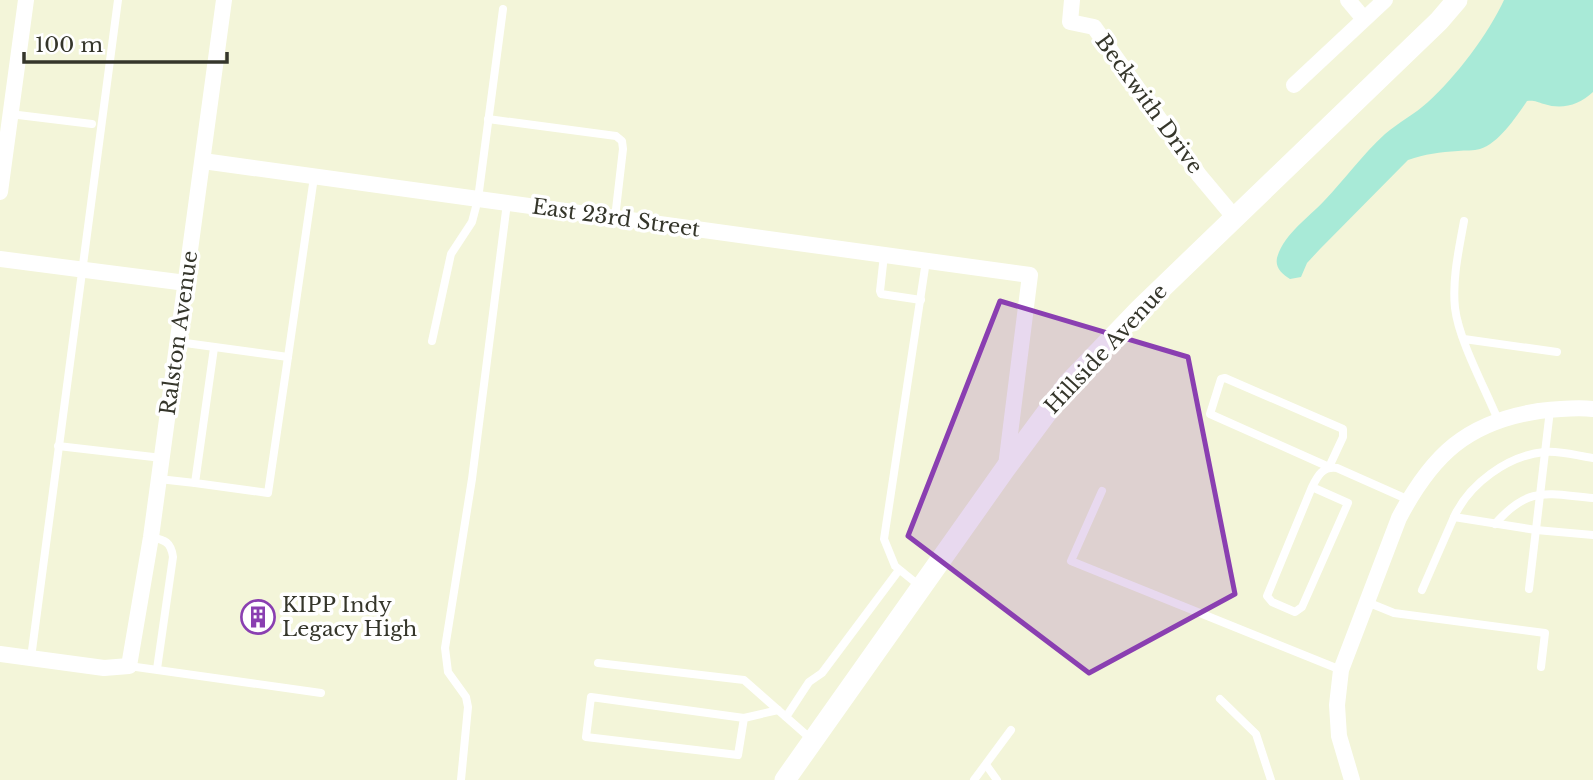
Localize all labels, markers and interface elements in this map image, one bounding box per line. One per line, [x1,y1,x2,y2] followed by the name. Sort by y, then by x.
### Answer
[24,21,228,65] scale bar
[1090,29,1208,179] street label: Beckwith Drive
[35,32,103,58] text: 100 m
[530,193,702,243] street label: East 23rd Street
[155,249,203,417] street label: Ralston Avenue
[1039,279,1173,419] street label: Hillside Avenue
[282,592,417,642] place label: KIPP Indy Legacy High
[239,598,277,636] building icon: KIPP Indy Legacy High

